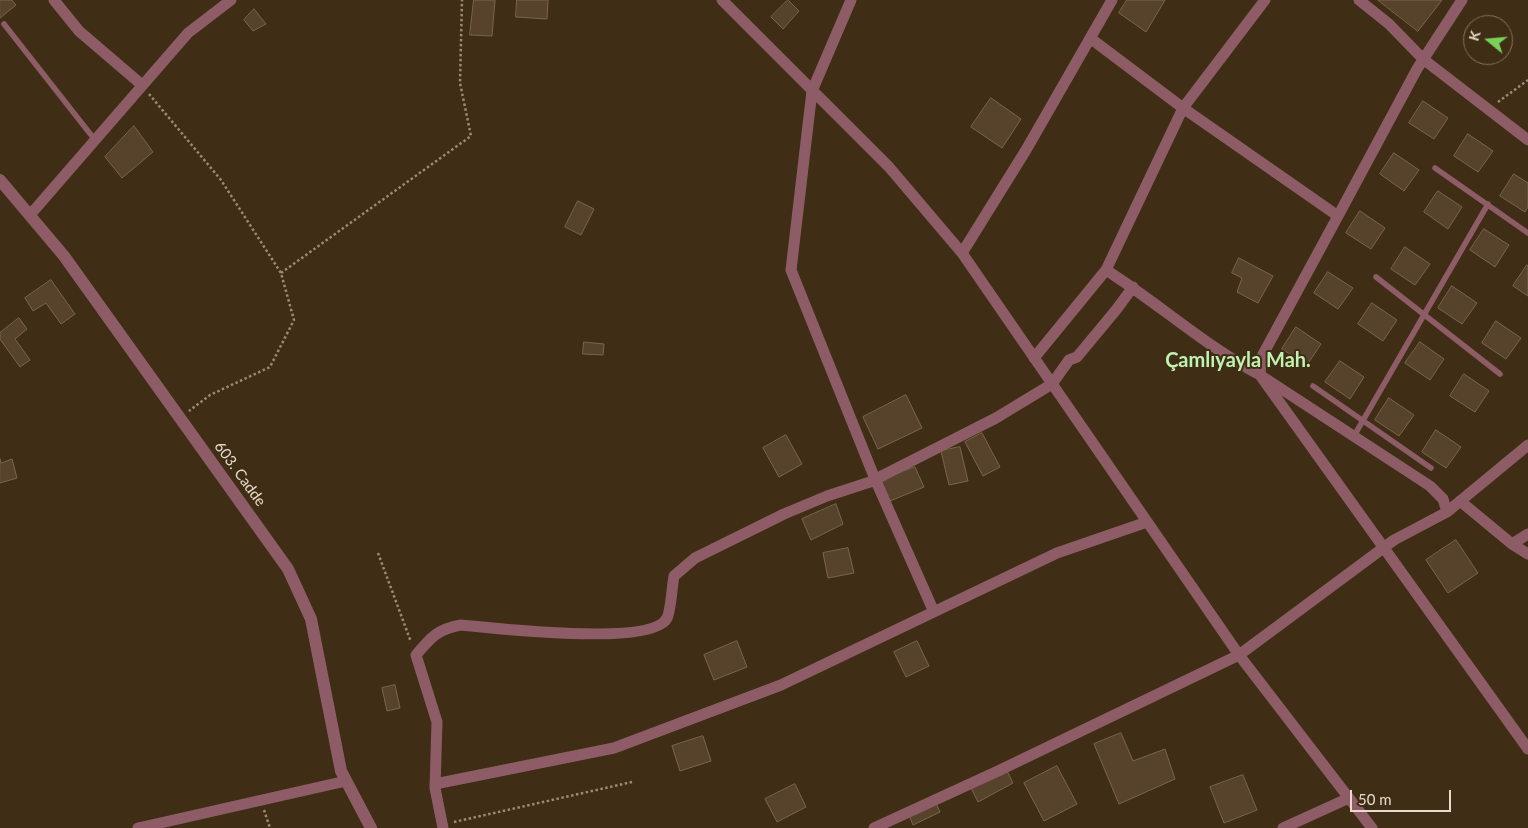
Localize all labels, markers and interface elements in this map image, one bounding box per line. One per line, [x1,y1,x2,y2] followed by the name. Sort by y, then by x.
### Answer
[1463,15,1513,65] north arrow
[1465,29,1484,43] text: K
[1165,349,1311,373] district label: Çamlıyayla Mah.
[210,438,270,510] street label: 603. Cadde
[1353,780,1454,812] scale bar
[1358,790,1392,808] text: 50 m

